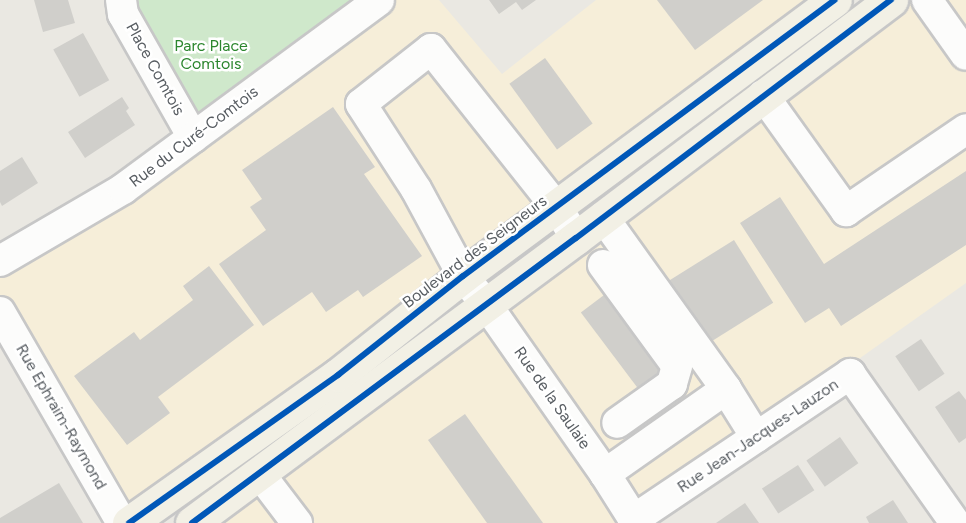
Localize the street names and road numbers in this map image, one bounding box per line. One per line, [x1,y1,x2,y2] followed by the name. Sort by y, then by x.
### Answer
[122,19,188,119] street label: Place Comtois
[126,82,262,192] street label: Rue du Curé-Comtois
[399,191,551,313] street label: Boulevard des Seigneurs
[12,341,110,493] street label: Rue Ephraim-Raymond
[510,343,594,453] street label: Rue de la Saulaie
[674,375,842,497] street label: Rue Jean-Jacques-Lauzon

